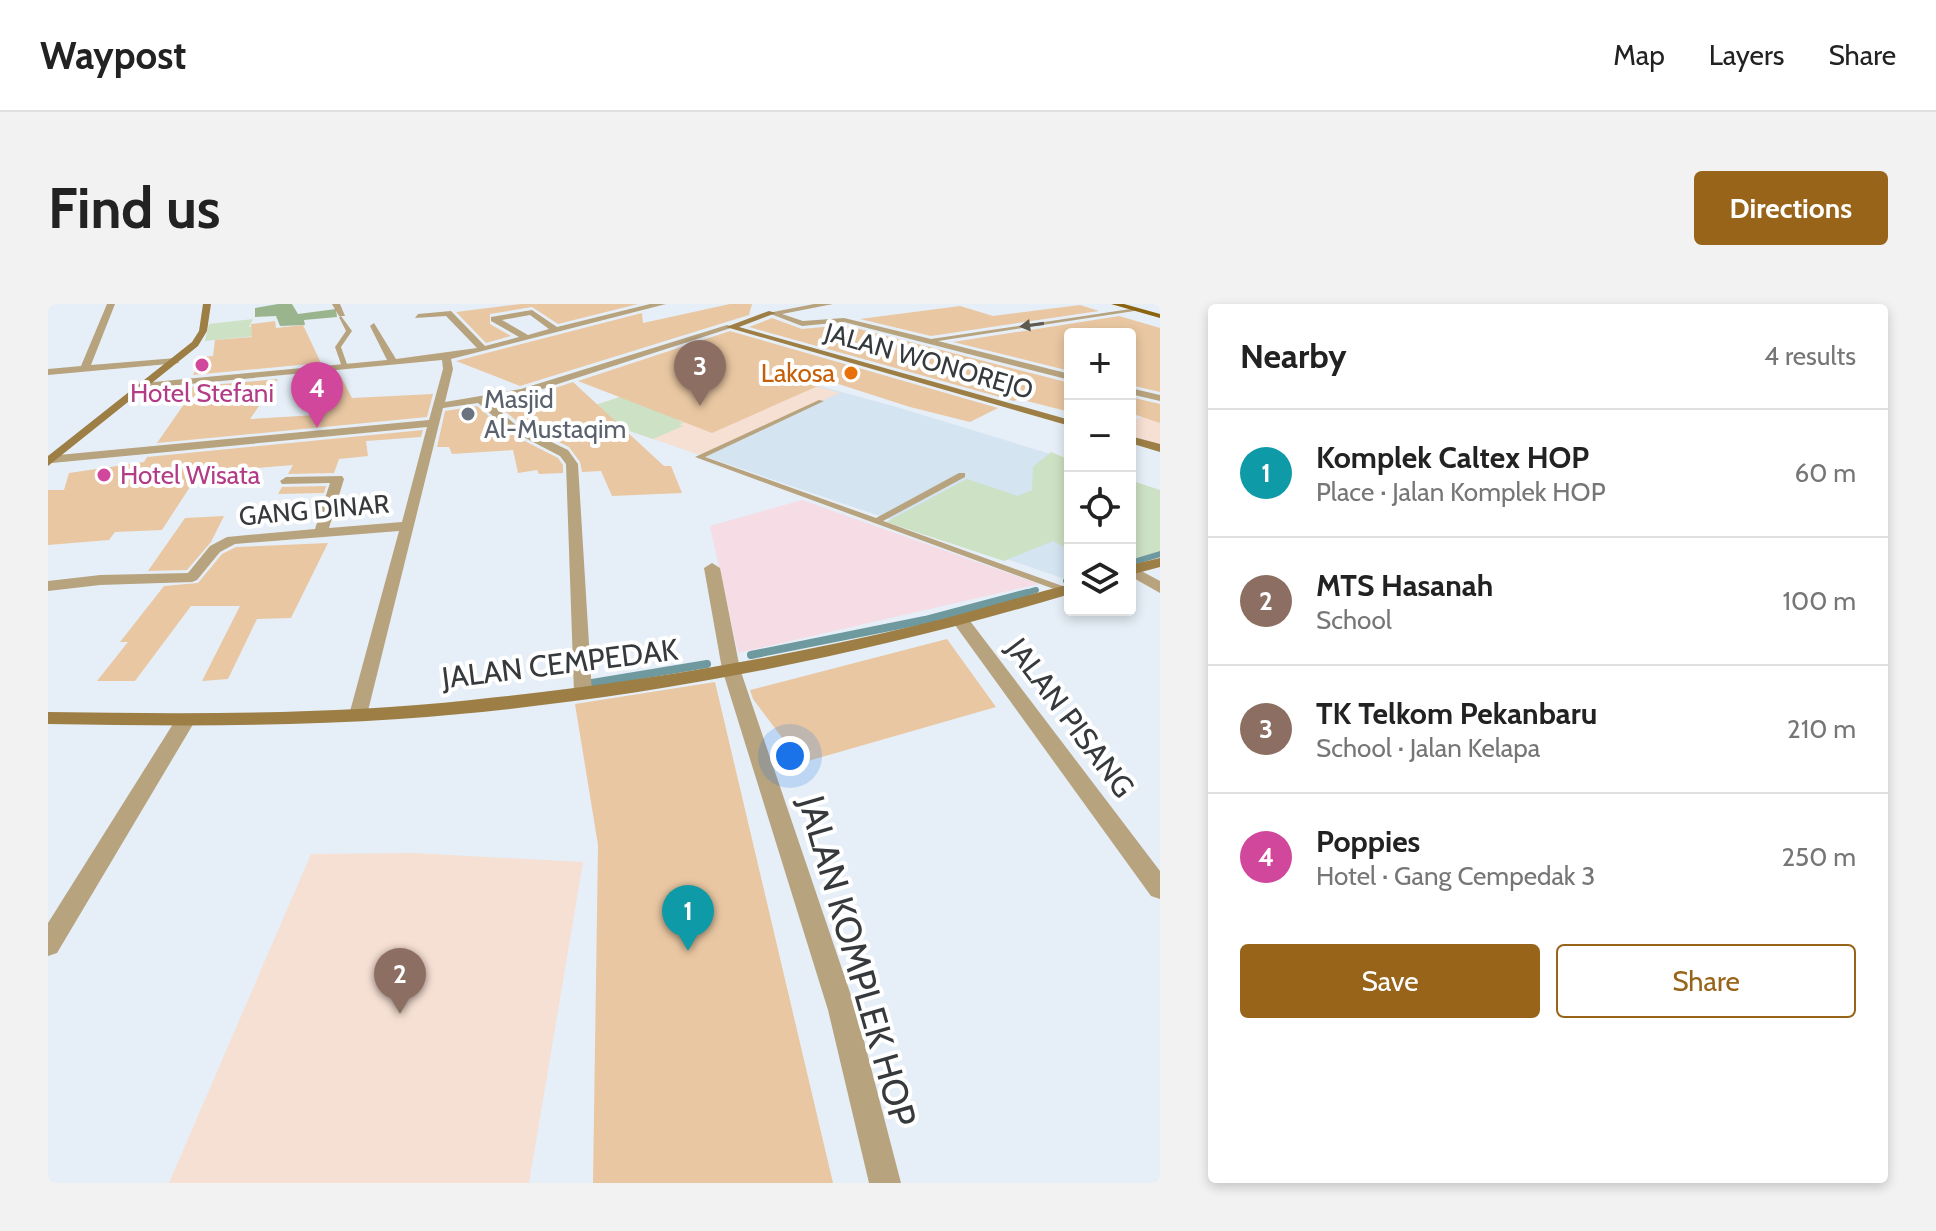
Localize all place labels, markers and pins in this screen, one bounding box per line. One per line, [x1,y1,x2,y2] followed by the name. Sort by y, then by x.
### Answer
[674,340,726,406] pin: 3
[193,356,211,374] marker: Hotel Stefani
[761,357,836,389] place label: Lakosa
[291,362,343,428] pin: 4
[842,364,860,382] marker: Lakosa
[130,377,274,409] place label: Hotel Stefani
[484,383,626,445] place label: Masjid Al-Mustaqim
[459,405,477,423] marker: Masjid Al-Mustaqim
[120,459,261,491] place label: Hotel Wisata
[95,466,113,484] marker: Hotel Wisata
[662,885,714,951] pin: 1
[374,948,426,1014] pin: 2

